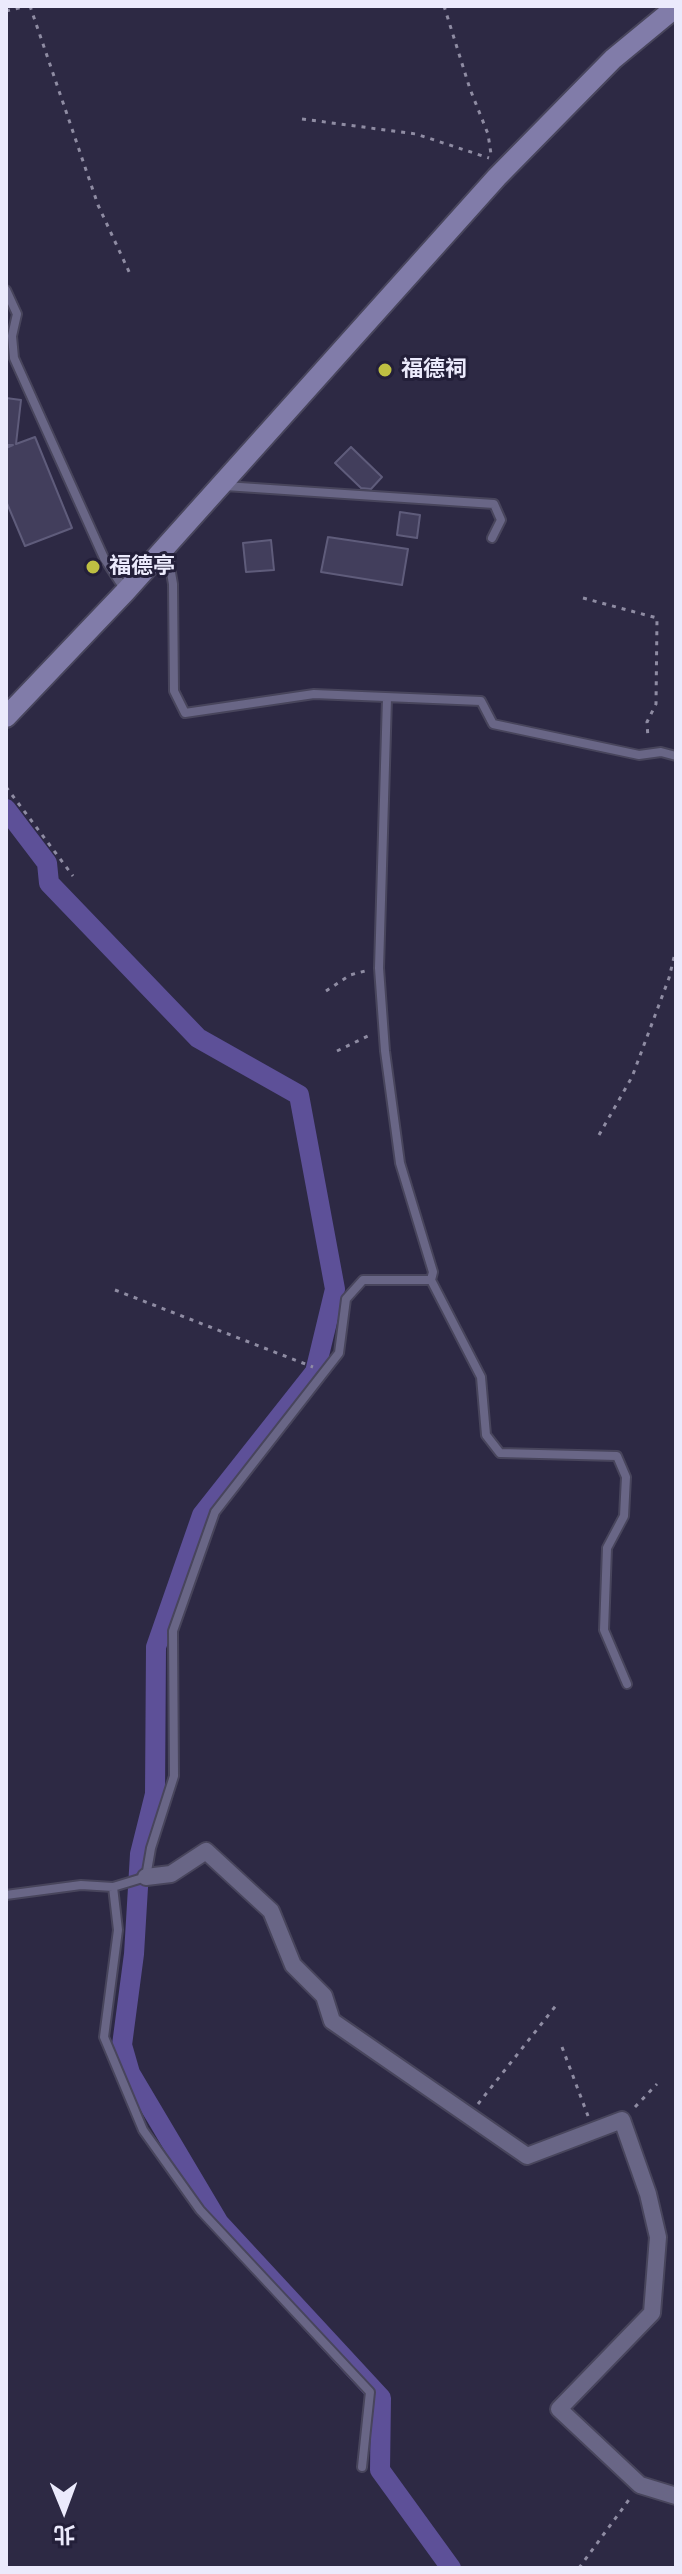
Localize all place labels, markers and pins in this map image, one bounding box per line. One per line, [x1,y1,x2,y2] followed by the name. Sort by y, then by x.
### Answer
[401,357,467,383] place label: 福德祠
[376,361,394,379] marker: 福德祠
[109,554,175,580] place label: 福德亭
[84,558,102,576] marker: 福德亭

